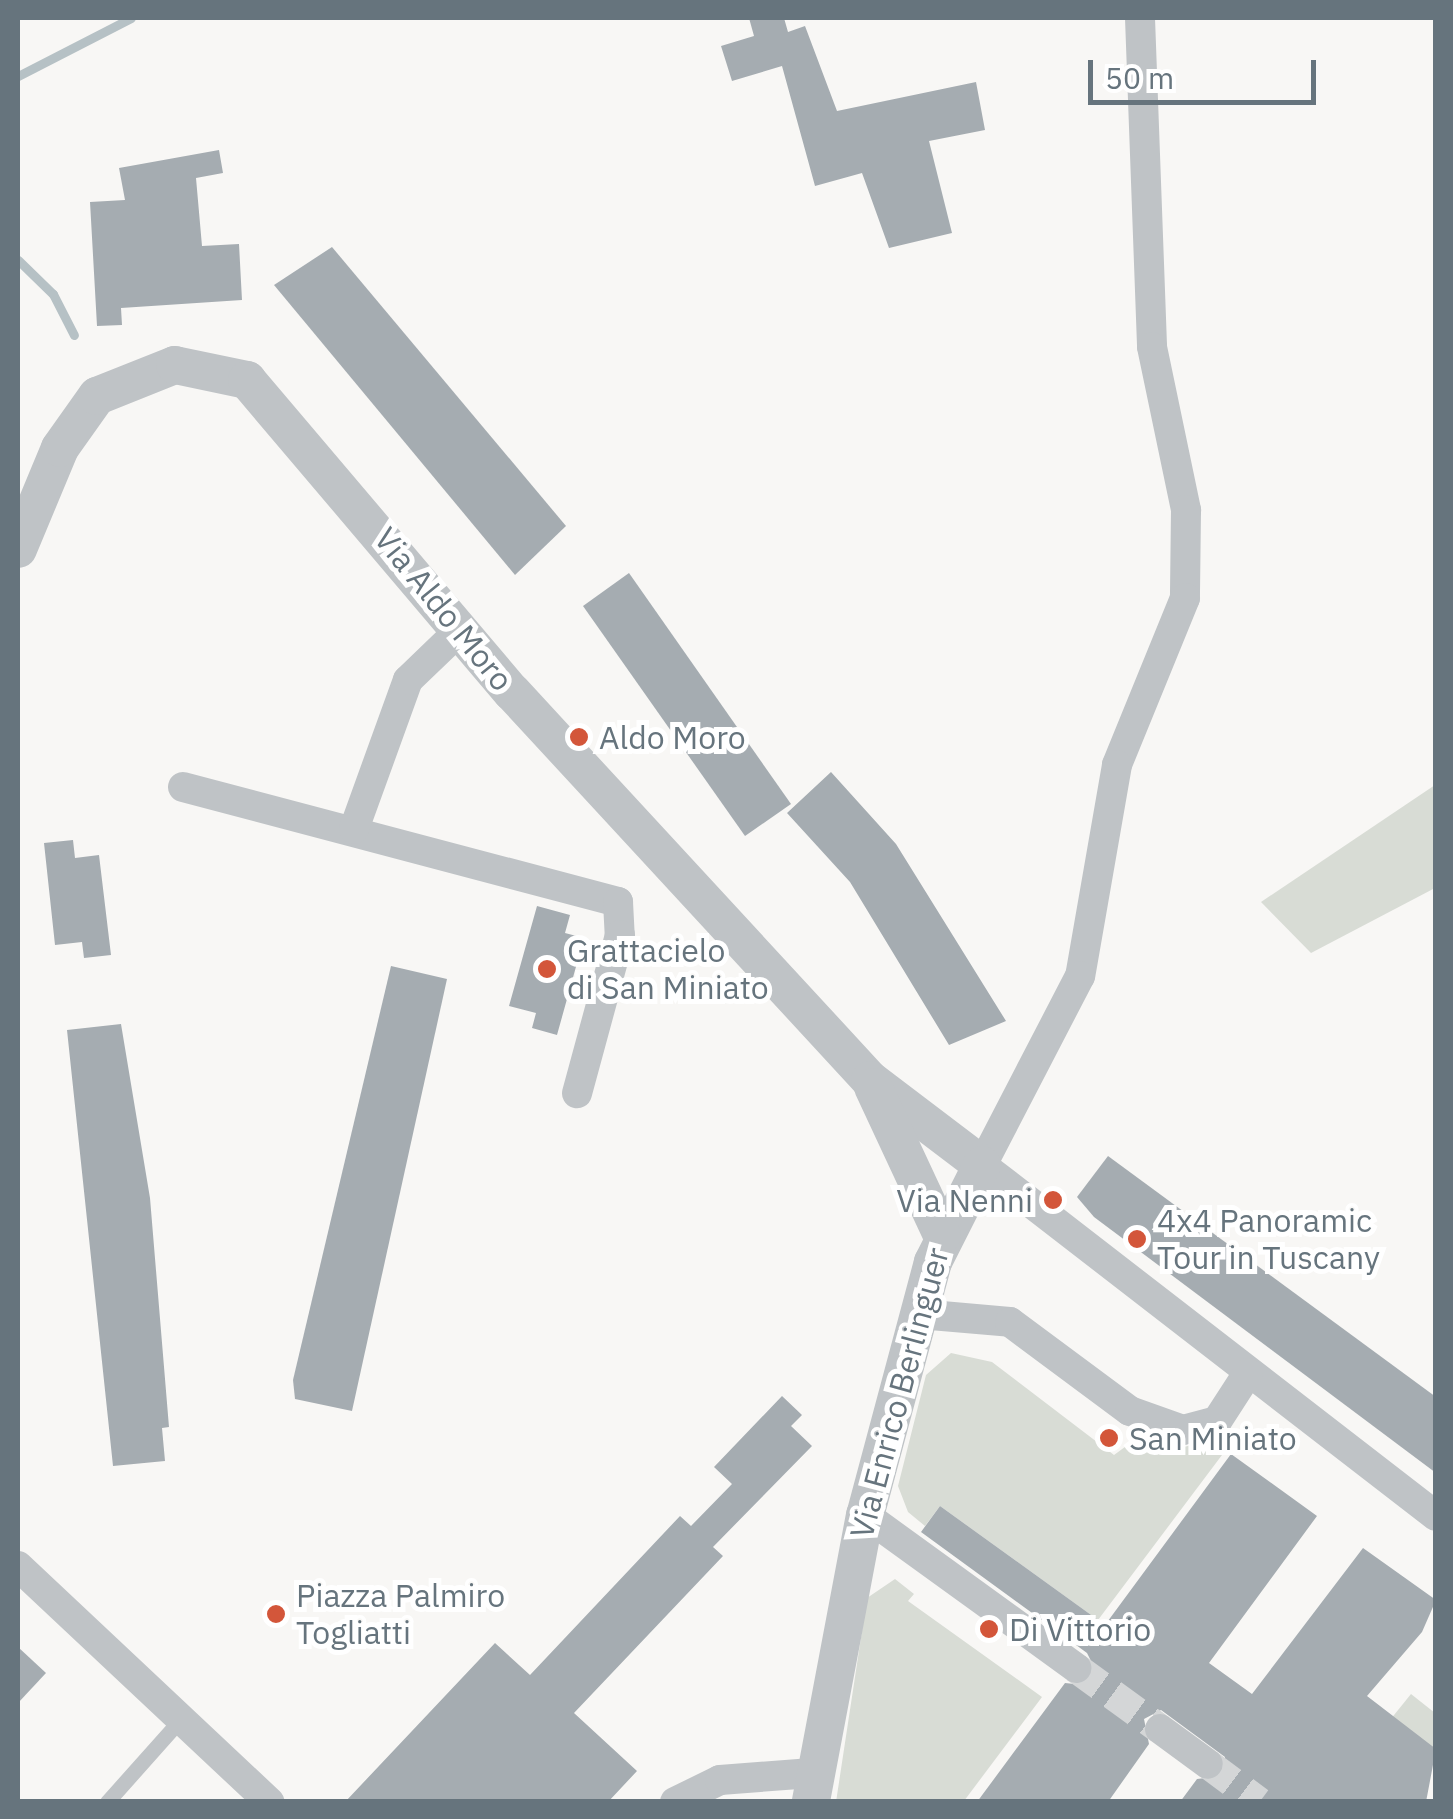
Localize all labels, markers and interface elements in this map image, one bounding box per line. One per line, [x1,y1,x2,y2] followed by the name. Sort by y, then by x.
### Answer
[1093,40,1320,102] scale bar
[1105,58,1174,97] text: 50 m
[367,520,521,698] street label: Via Aldo Moro
[599,718,746,756] place label: Aldo Moro
[568,726,590,748] marker: Aldo Moro
[567,932,769,1007] place label: Grattacielo di San Miniato
[536,958,558,980] marker: Grattacielo di San Miniato
[896,1181,1033,1219] place label: Via Nenni
[1042,1189,1064,1211] marker: Via Nenni
[1157,1202,1380,1277] place label: 4x4 Panoramic Tour in Tuscany
[1126,1228,1148,1250] marker: 4x4 Panoramic Tour in Tuscany
[842,1243,956,1543] street label: Via Enrico Berlinguer
[1129,1419,1297,1457] place label: San Miniato
[1098,1427,1120,1449] marker: San Miniato
[296,1577,505,1652] place label: Piazza Palmiro Togliatti
[265,1603,287,1625] marker: Piazza Palmiro Togliatti
[1009,1610,1151,1648] place label: Di Vittorio
[978,1618,1000,1640] marker: Di Vittorio

